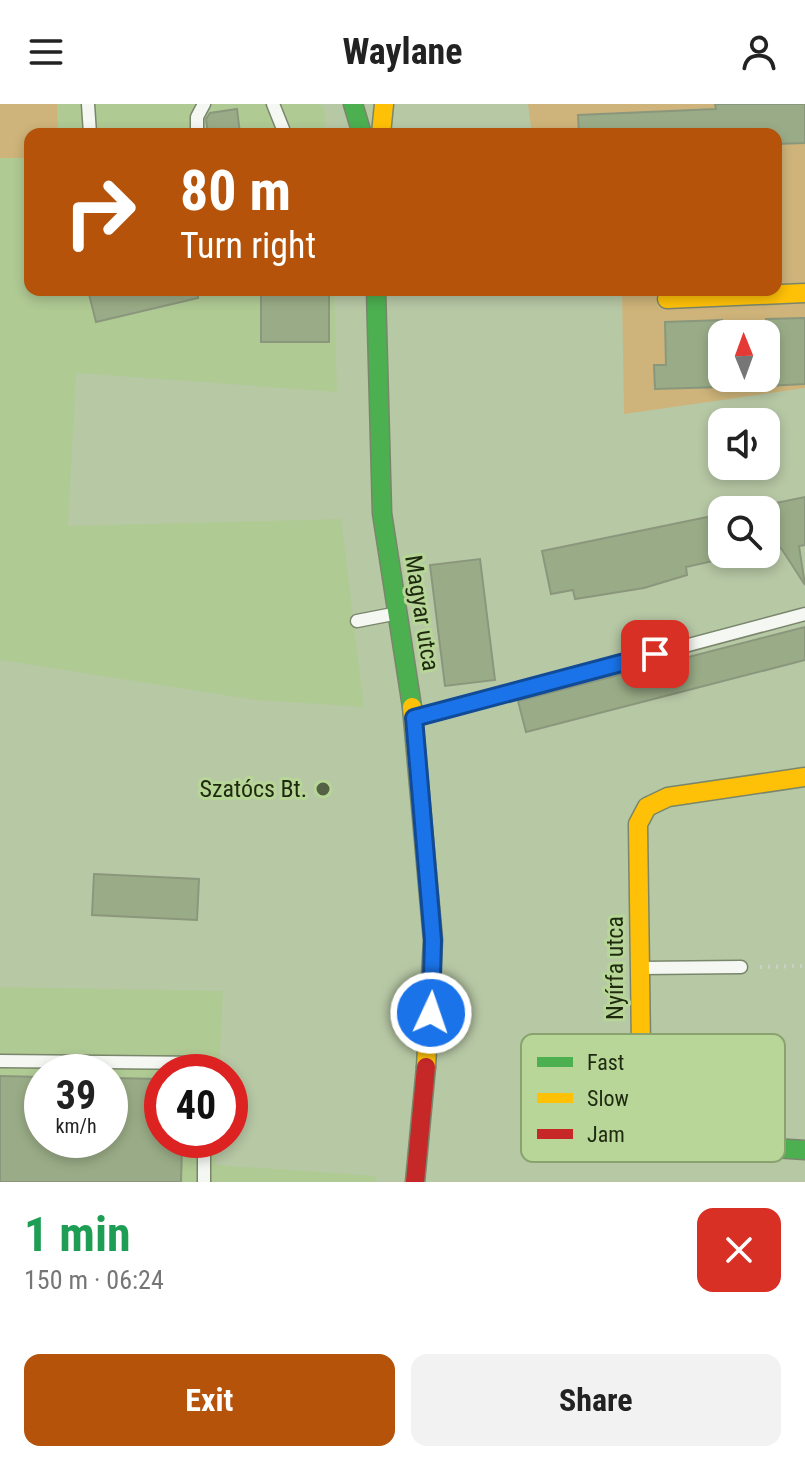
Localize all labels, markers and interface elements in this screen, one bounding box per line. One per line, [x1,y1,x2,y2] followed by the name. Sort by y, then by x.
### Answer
[24,30,68,74] icon: menu
[737,30,781,74] icon: person
[342,31,463,73] text: Waylane
[180,158,291,224] text: 80 m
[48,160,152,264] icon: right
[180,225,316,267] text: Turn right
[708,320,780,392] north arrow
[708,320,780,568] map controls
[708,408,780,480] button: sound
[708,496,780,568] button: search
[399,553,445,673] street label: Magyar utca
[621,620,689,688] pin
[633,632,677,676] icon: arrive
[200,775,307,803] place label: Szatócs Bt.
[314,780,332,798] marker: Szatócs Bt.
[601,916,629,1020] street label: Nyírfa utca
[389,971,473,1055] position arrow
[521,1034,785,1162] legend
[587,1050,624,1075] text: Fast
[144,1054,248,1158] speed limit sign: 40
[56,1072,96,1119] text: 39
[587,1086,629,1111] text: Slow
[55,1114,97,1138] text: km/h
[587,1122,625,1147] text: Jam
[24,1206,131,1263] text: 1 min
[697,1208,781,1292] button: close
[24,1265,164,1295] text: 150 m · 06:24
[24,1354,395,1446] button: Exit
[411,1354,781,1446] button: Share

